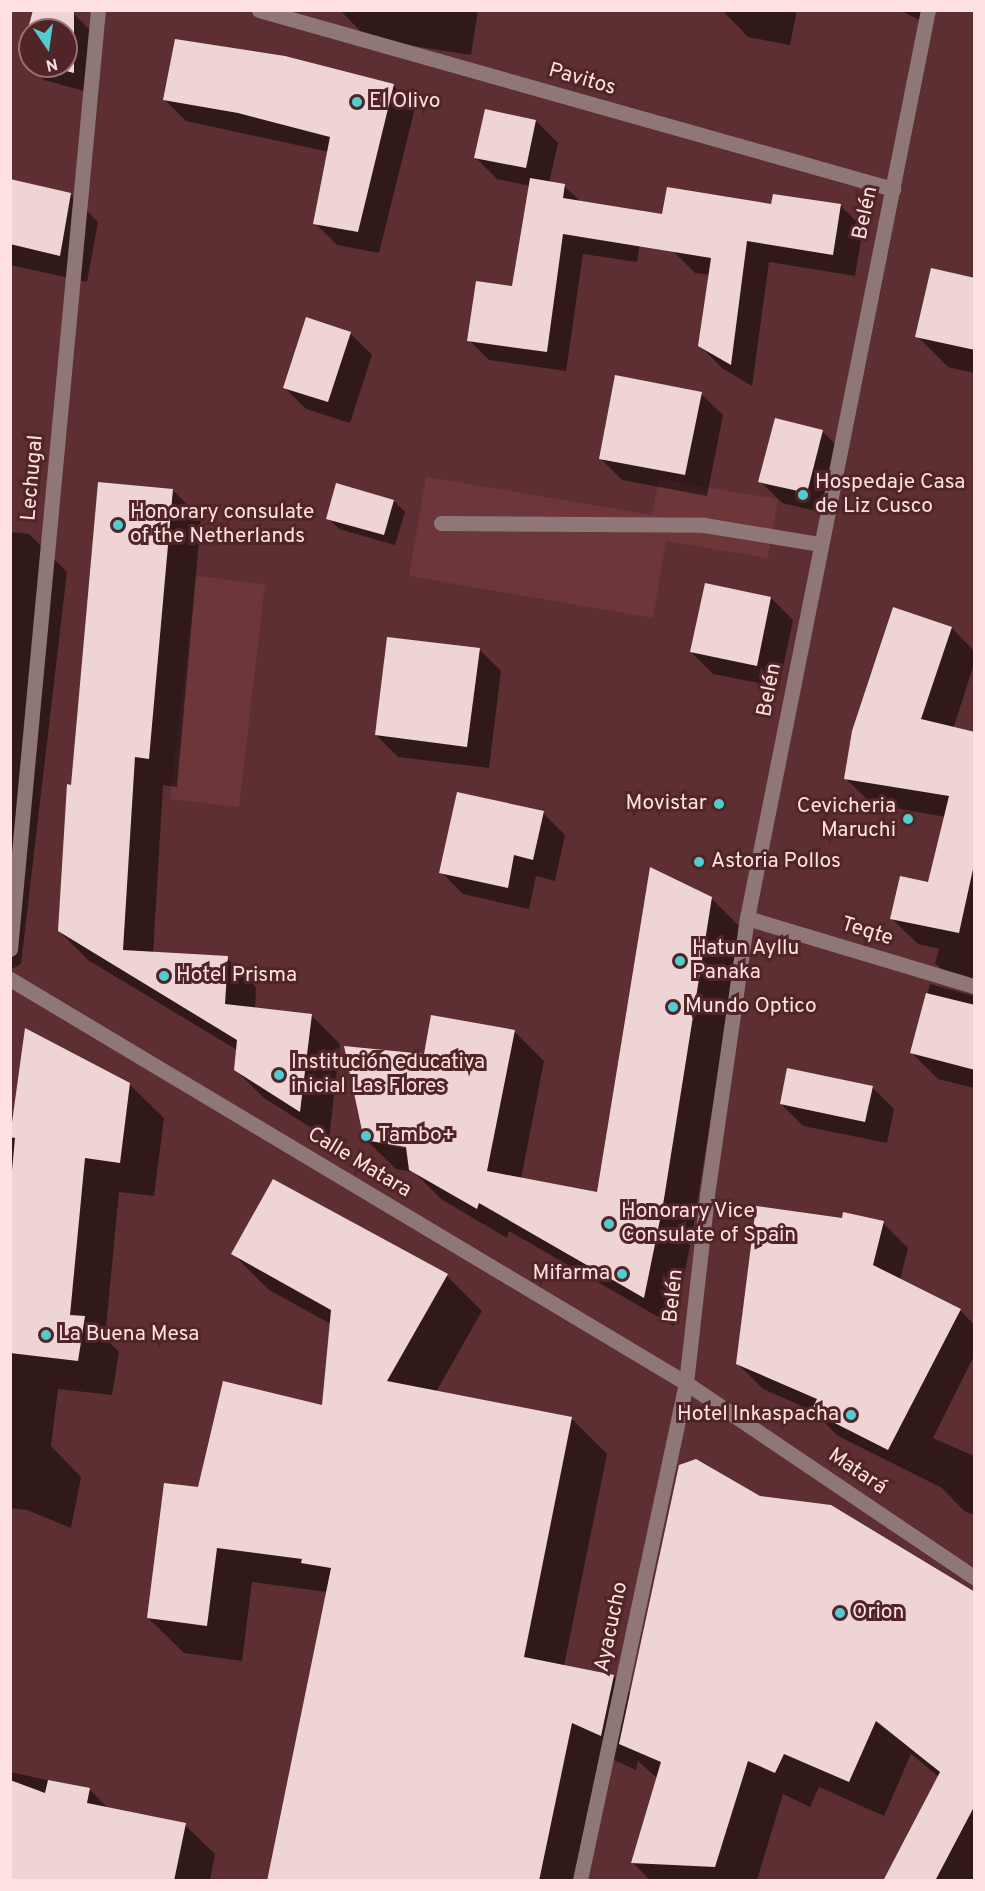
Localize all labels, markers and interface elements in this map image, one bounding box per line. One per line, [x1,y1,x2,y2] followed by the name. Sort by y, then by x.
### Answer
[18,18,78,78] north arrow
[44,53,59,75] text: N
[545,58,619,102] street label: Pavitos
[369,89,441,115] place label: El Olivo
[350,95,364,109] marker: El Olivo
[848,184,884,242] street label: Belén
[17,434,49,522] street label: Lechugal
[815,470,965,520] place label: Hospedaje Casa de Liz Cusco
[796,488,810,502] marker: Hospedaje Casa de Liz Cusco
[130,500,314,550] place label: Honorary consulate of the Netherlands
[111,518,125,532] marker: Honorary consulate of the Netherlands
[752,661,788,719] street label: Belén
[626,791,707,817] place label: Movistar
[797,794,896,844] place label: Cevicheria Maruchi
[712,797,726,811] marker: Movistar
[901,812,915,826] marker: Cevicheria Maruchi
[711,849,841,875] place label: Astoria Pollos
[692,855,706,869] marker: Astoria Pollos
[838,912,896,952] street label: Teqte
[692,936,800,986] place label: Hatun Ayllu Panaka
[673,954,687,968] marker: Hatun Ayllu Panaka
[176,963,297,989] place label: Hotel Prisma
[157,969,171,983] marker: Hotel Prisma
[685,994,817,1020] place label: Mundo Optico
[666,1000,680,1014] marker: Mundo Optico
[291,1050,485,1100] place label: Institución educativa inicial Las Flores
[272,1068,286,1082] marker: Institución educativa inicial Las Flores
[302,1122,416,1204] street label: Calle Matara
[378,1123,455,1149] place label: Tambo+
[359,1129,373,1143] marker: Tambo+
[621,1199,796,1249] place label: Honorary Vice Consulate of Spain
[602,1217,616,1231] marker: Honorary Vice Consulate of Spain
[533,1261,610,1287] place label: Mifarma
[615,1267,629,1281] marker: Mifarma
[659,1268,689,1324] street label: Belén
[58,1322,199,1348] place label: La Buena Mesa
[39,1328,53,1342] marker: La Buena Mesa
[677,1402,839,1428] place label: Hotel Inkaspacha
[844,1408,858,1422] marker: Hotel Inkaspacha
[823,1443,891,1501] street label: Matará
[590,1580,634,1674] street label: Ayacucho
[852,1600,904,1626] place label: Orion
[833,1606,847,1620] marker: Orion

